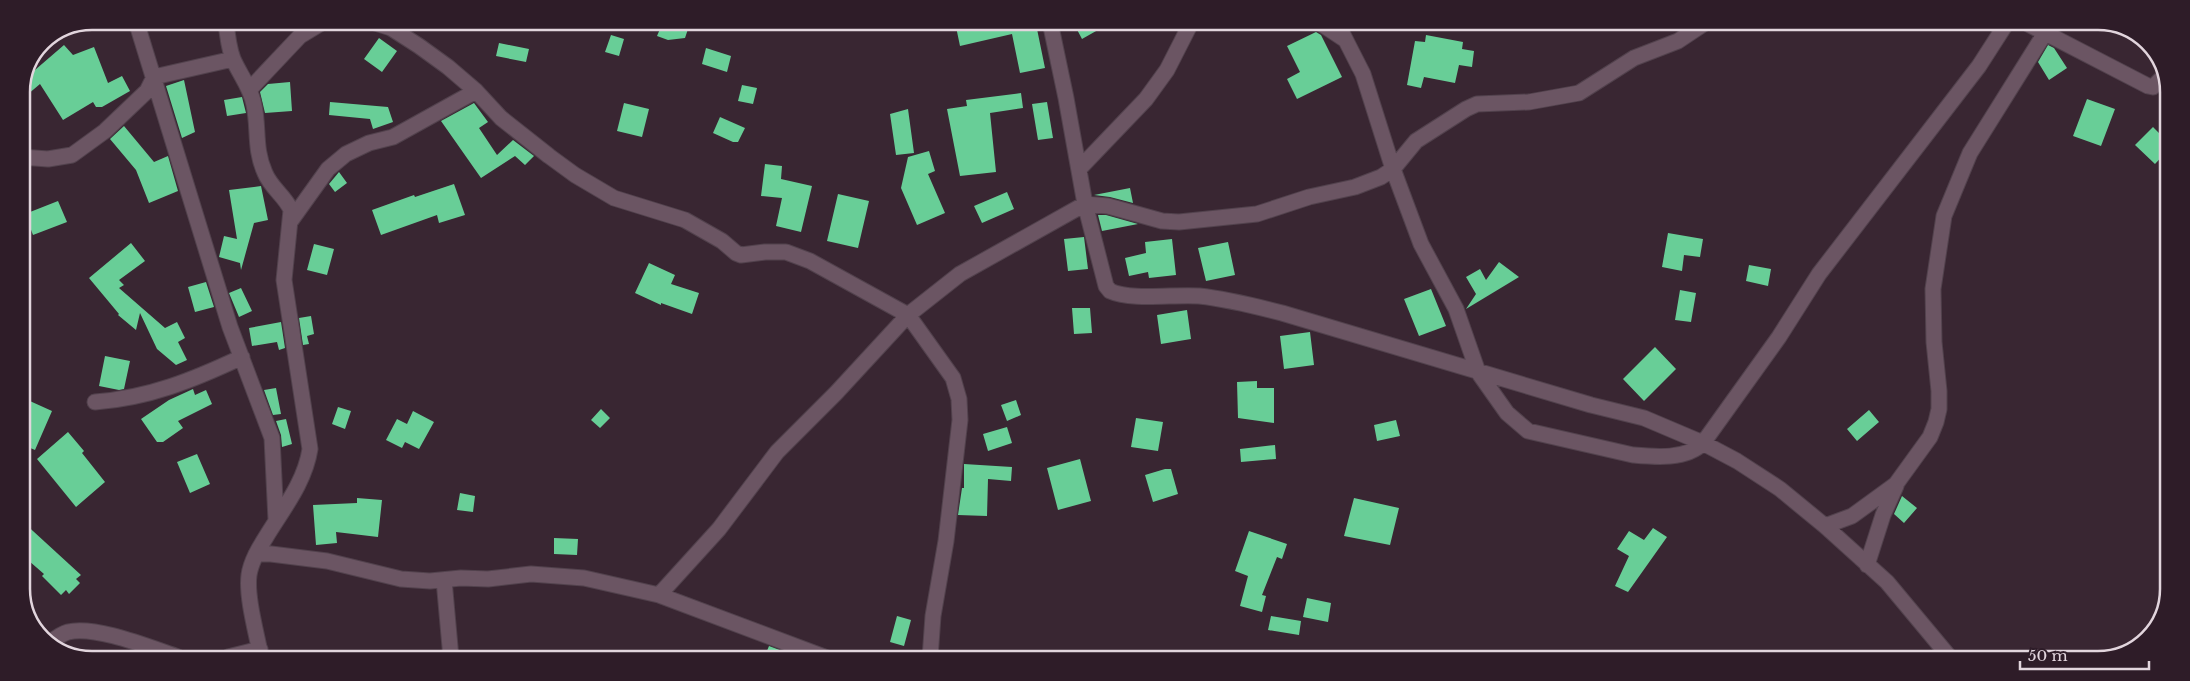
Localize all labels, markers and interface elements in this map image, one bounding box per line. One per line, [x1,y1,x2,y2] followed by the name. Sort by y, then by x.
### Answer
[2020,638,2149,670] scale bar
[2028,646,2068,665] text: 50 m

